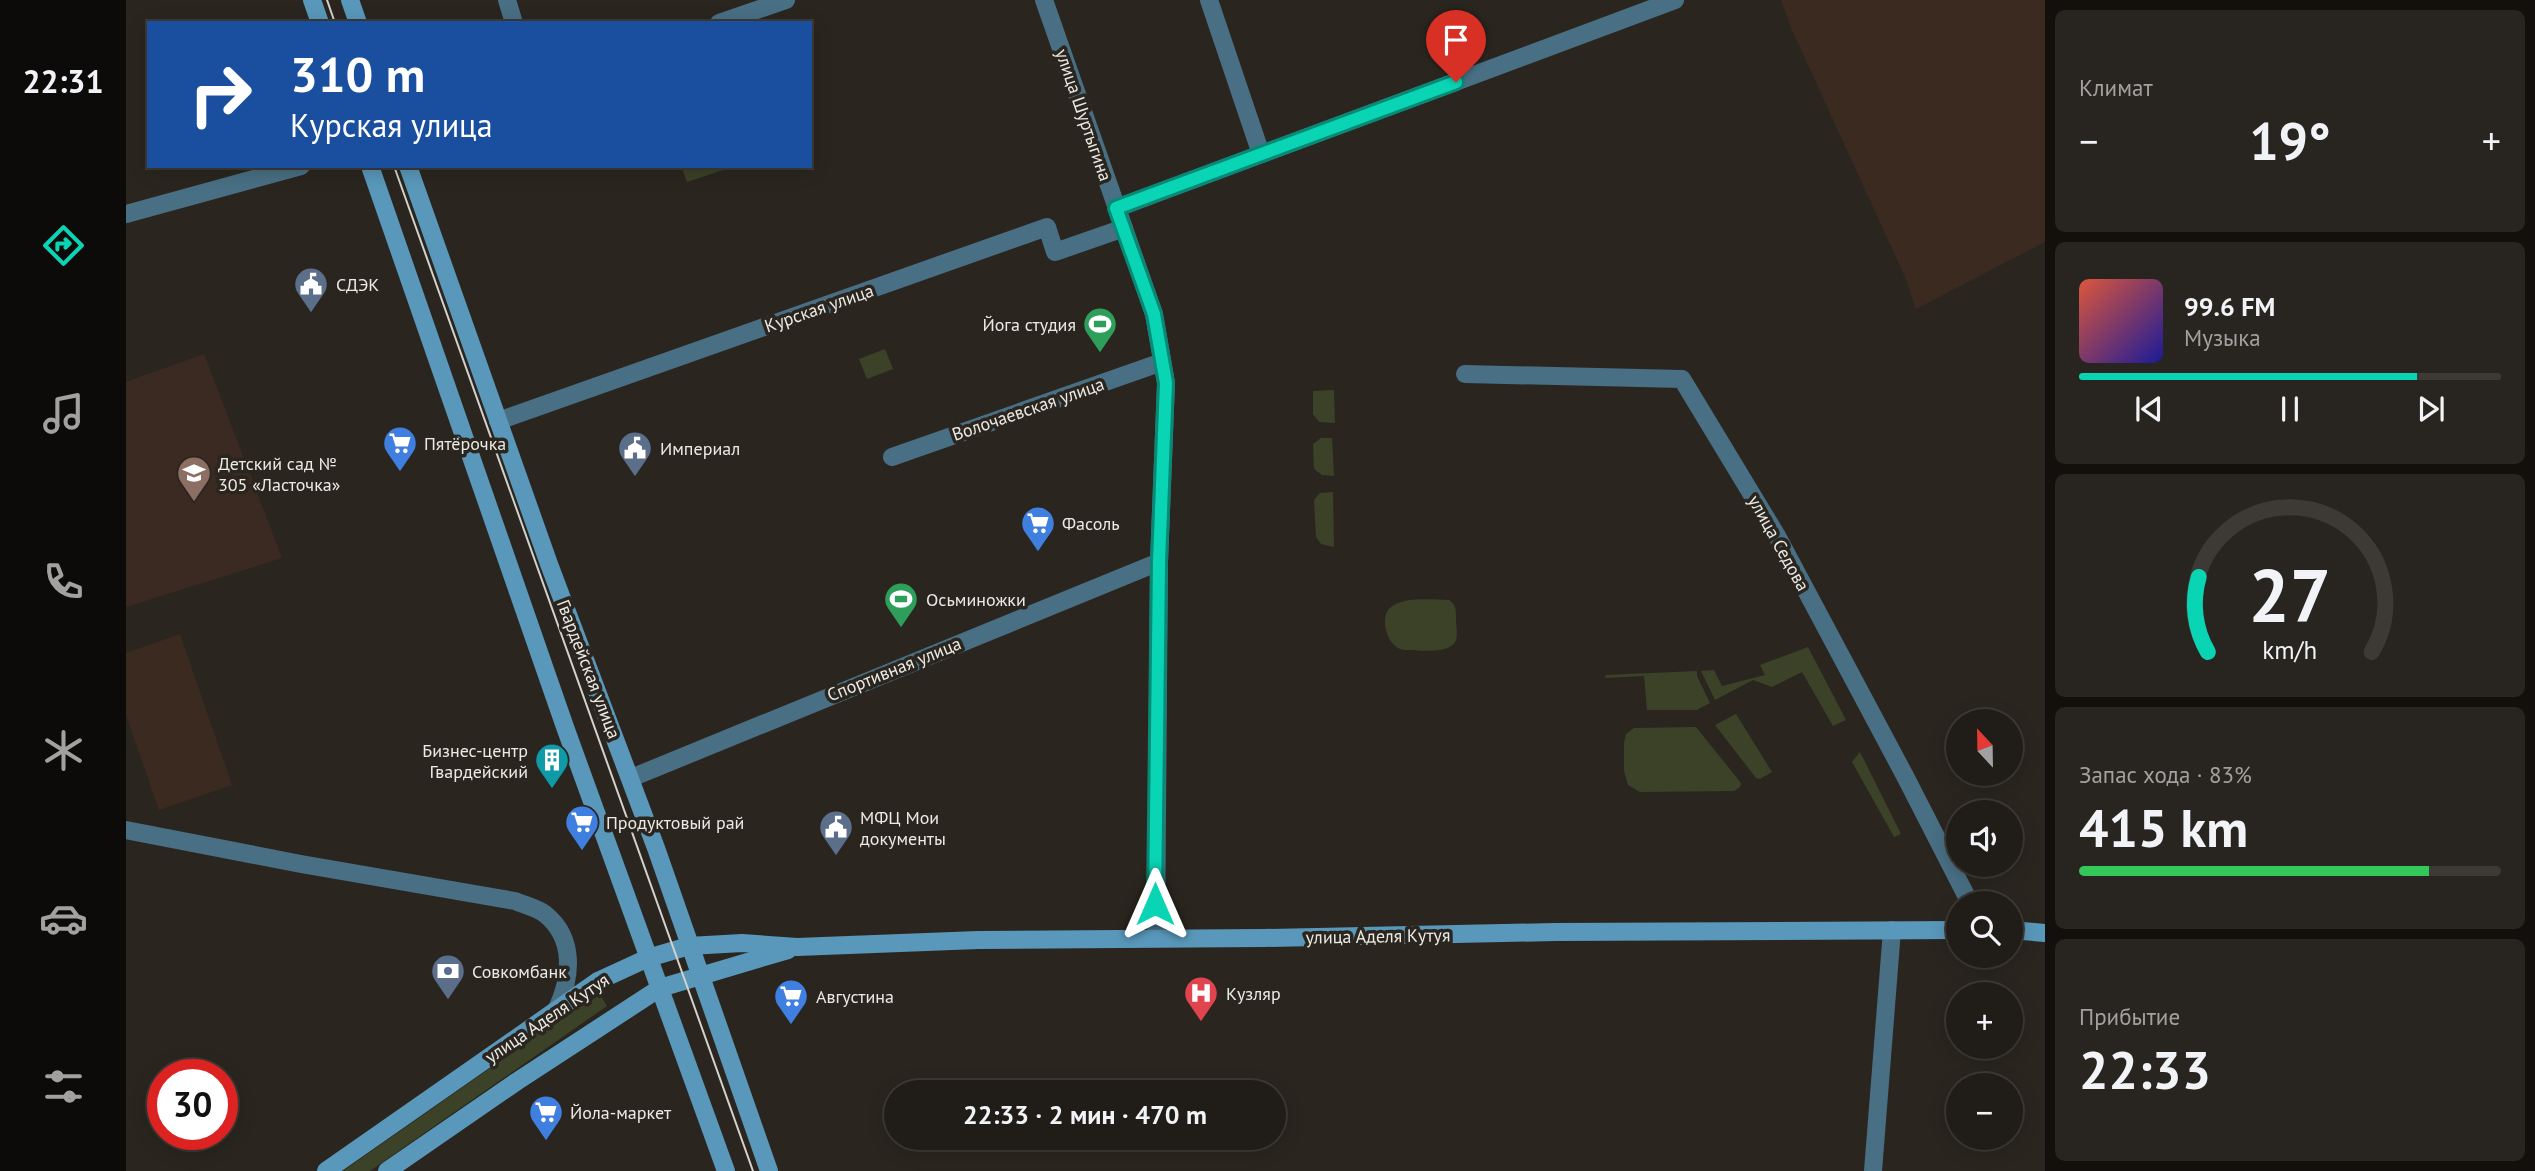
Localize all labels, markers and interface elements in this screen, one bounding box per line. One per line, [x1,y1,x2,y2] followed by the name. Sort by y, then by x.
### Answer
[1426,10,1486,82] pin
[1437,21,1475,59] icon: arrive
[290,42,425,106] text: 310 m
[1051,46,1117,184] street label: улица Шуртыгина
[175,49,266,140] icon: right
[22,60,104,102] text: 22:31
[2079,73,2153,102] text: Климат
[290,104,493,146] text: Курская улица
[2249,107,2331,174] text: 19°
[2079,116,2098,165] text: −
[2482,116,2501,165] text: +
[39,221,88,270] icon: directions
[292,265,330,314] public building icon: СДЭК
[336,273,379,296] place label: СДЭК
[761,279,877,337] street label: Курская улица
[2184,290,2275,323] text: 99.6 FM
[1081,305,1119,354] sports icon: Йога студия
[982,313,1076,336] place label: Йога студия
[2184,323,2261,352] text: Музыка
[949,372,1107,446] street label: Волочаевская улица
[39,389,88,438] icon: music
[2130,390,2168,428] icon: previous
[2271,390,2309,428] icon: pause
[2412,390,2450,428] icon: next
[381,424,419,473] supermarket icon: Пятёрочка
[616,429,654,478] public building icon: Империал
[424,432,506,455] place label: Пятёрочка
[660,437,740,460] place label: Империал
[218,452,340,496] place label: Детский сад № 305 «Ласточка»
[175,454,213,503] school or university icon: Детский сад № 305 «Ласточка»
[1743,491,1815,595] street label: улица Седова
[1019,504,1057,553] supermarket icon: Фасоль
[1062,512,1120,535] place label: Фасоль
[2249,548,2331,642] text: 27
[39,557,88,606] icon: phone
[882,580,920,629] sports icon: Осьминожки
[926,588,1026,611] place label: Осьминожки
[552,596,626,742] street label: Гвардейская улица
[823,632,965,706] street label: Спортивная улица
[2263,633,2317,665] text: km/h
[1946,709,2023,786] north arrow
[1946,709,2023,1150] map controls
[39,726,88,775] icon: climate
[422,739,528,783] place label: Бизнес-центр Гвардейский
[533,741,571,790] building icon: Бизнес-центр Гвардейский
[2079,760,2252,789] text: Запас хода · 83%
[2079,794,2248,861] text: 415 km
[1946,800,2023,877] button: sound
[563,803,601,852] supermarket icon: Продуктовый рай
[860,806,946,850] place label: МФЦ Мои документы
[817,808,855,857] public building icon: МФЦ Мои документы
[606,811,744,834] place label: Продуктовый рай
[1118,867,1192,941] position arrow
[1946,891,2023,968] button: search
[39,894,88,943] icon: car
[1305,923,1451,949] street label: улица Аделя Кутуя
[429,952,467,1001] bank icon: Совкомбанк
[472,960,567,983] place label: Совкомбанк
[481,968,613,1068] street label: улица Аделя Кутуя
[1182,974,1220,1023] hospital icon: Кузляр
[772,977,810,1026] supermarket icon: Августина
[1226,982,1281,1005] place label: Кузляр
[1946,982,2023,1059] button: +
[816,985,894,1008] place label: Августина
[2079,1002,2180,1031] text: Прибытие
[2079,1036,2211,1103] text: 22:33
[147,1059,238,1150] speed limit sign: 30
[39,1062,88,1111] icon: filters
[1946,1073,2023,1150] button: −
[527,1093,565,1142] supermarket icon: Йола-маркет
[963,1098,1207,1131] text: 22:33 · 2 мин · 470 m
[570,1101,672,1124] place label: Йола-маркет

